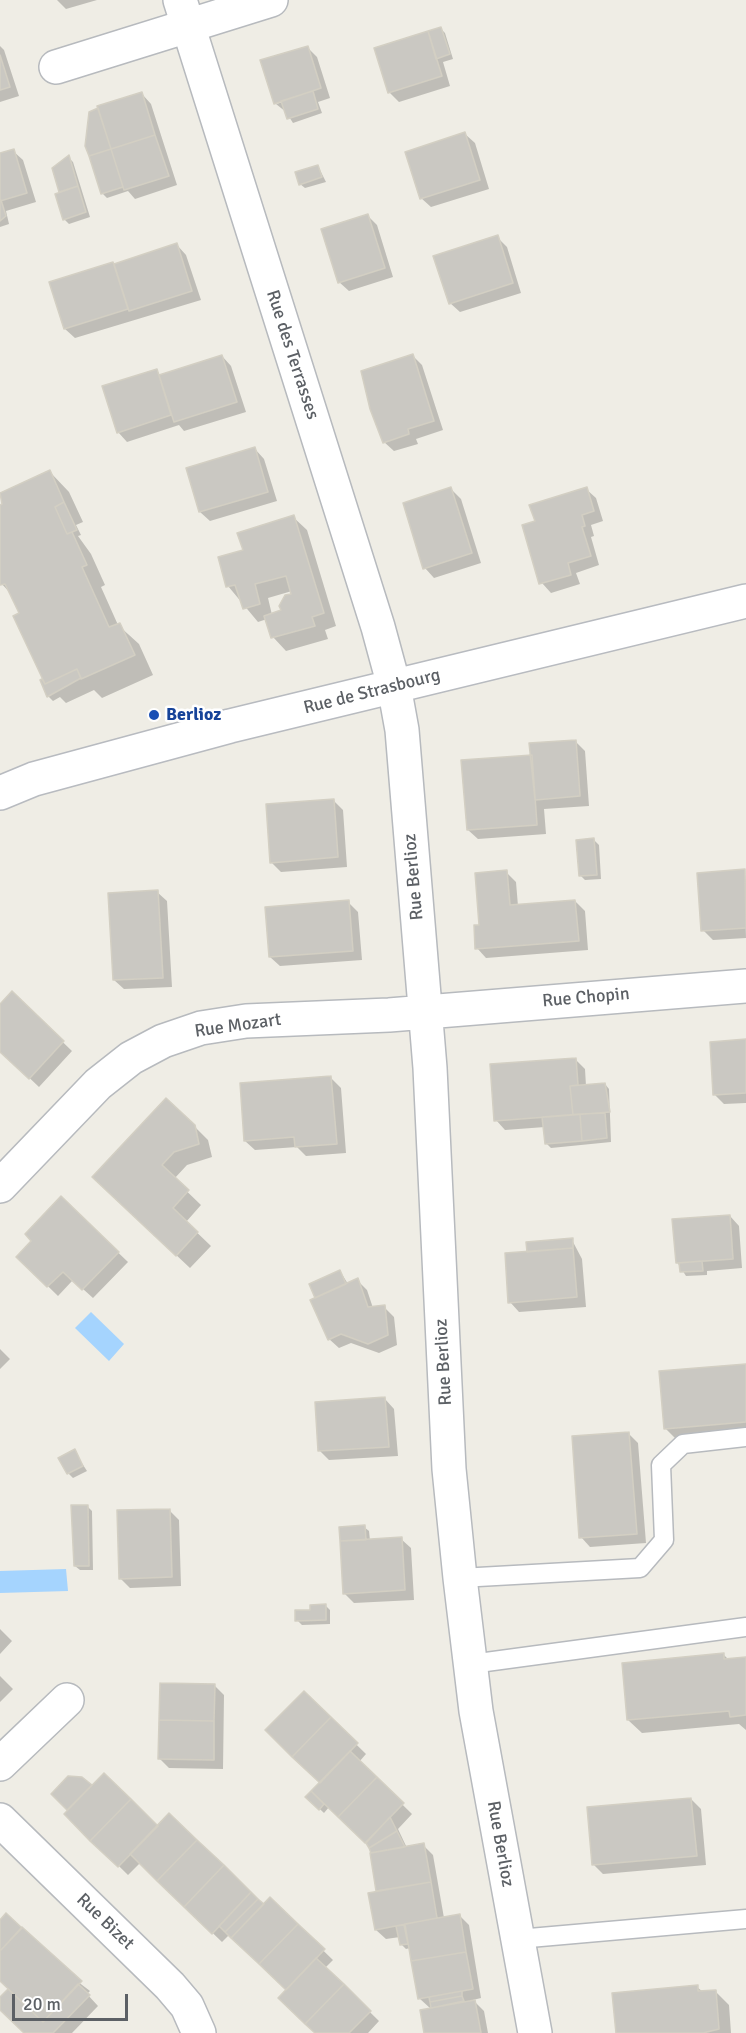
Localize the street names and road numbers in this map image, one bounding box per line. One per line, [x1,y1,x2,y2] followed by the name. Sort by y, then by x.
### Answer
[261,288,323,422] street label: Rue des Terrasses
[301,665,443,719] street label: Rue de Strasbourg
[399,833,429,921] street label: Rue Berlioz
[542,983,630,1013] street label: Rue Chopin
[193,1009,283,1043] street label: Rue Mozart
[431,1318,457,1406] street label: Rue Berlioz
[482,1799,518,1889] street label: Rue Berlioz
[72,1889,138,1955] street label: Rue Bizet

